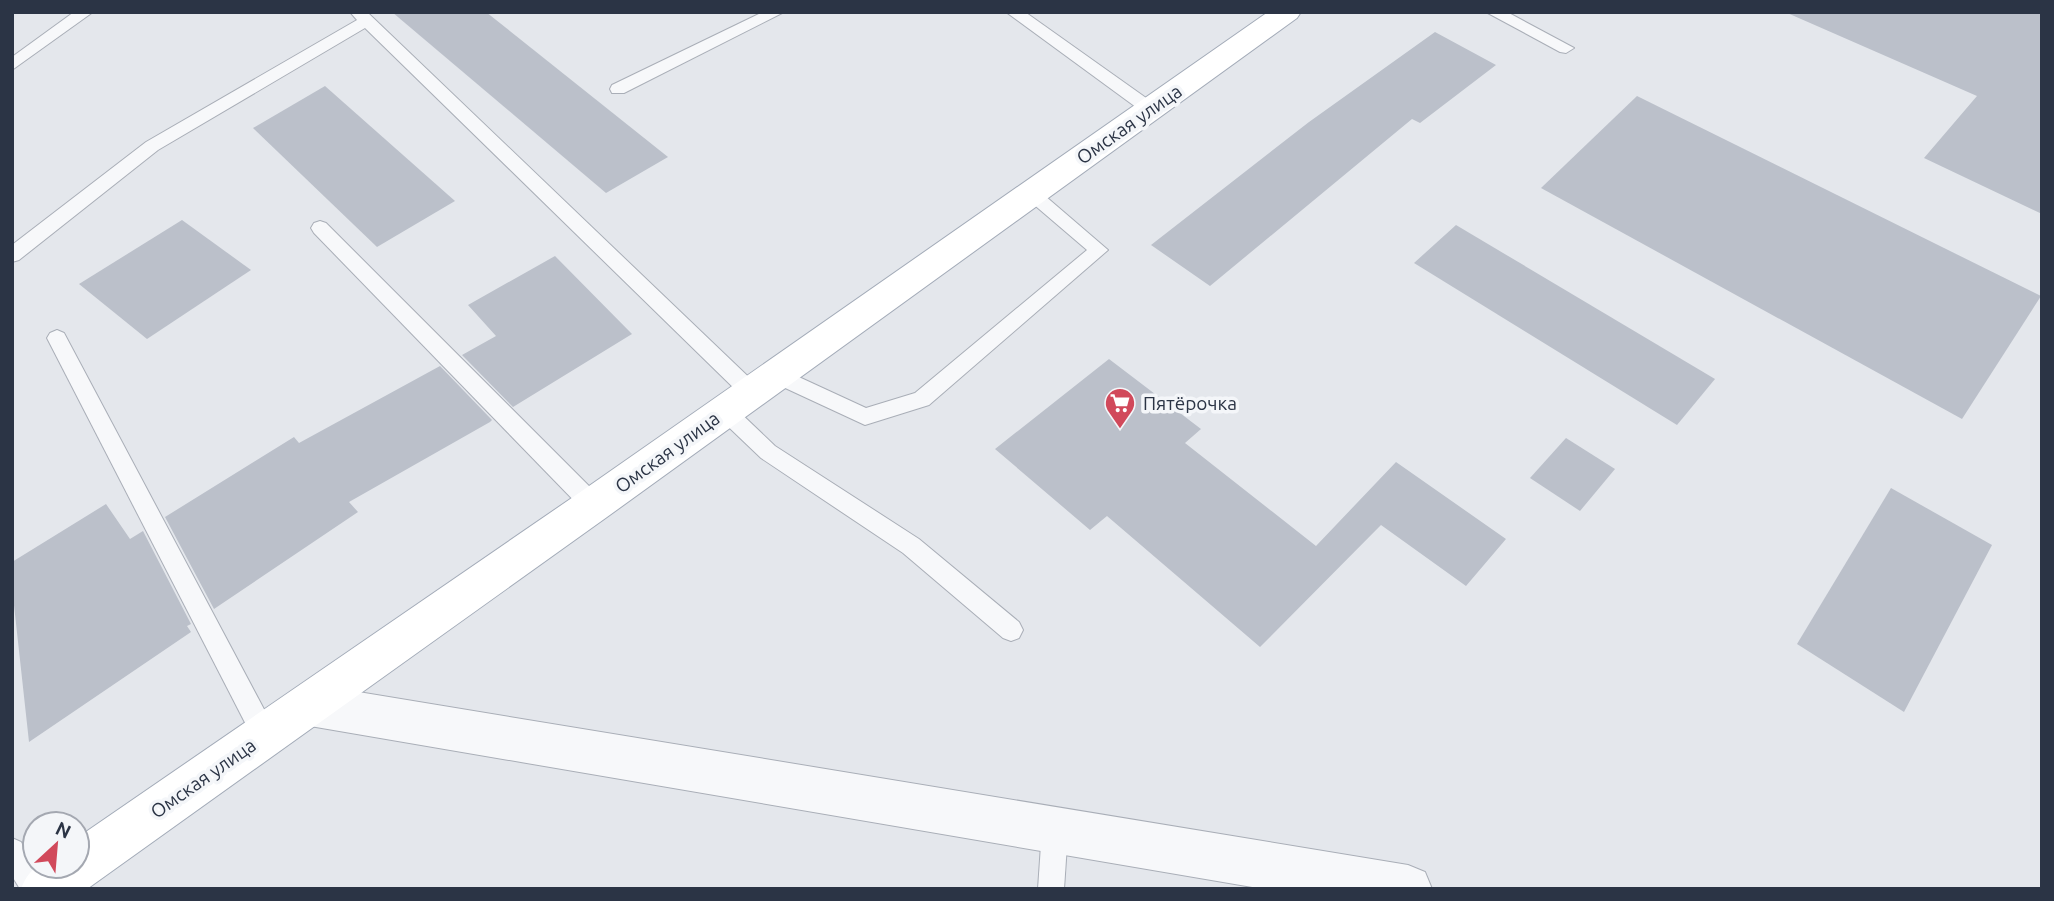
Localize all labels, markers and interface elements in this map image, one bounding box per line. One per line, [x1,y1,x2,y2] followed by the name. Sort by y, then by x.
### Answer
[1072,80,1186,168] street label: Омская улица
[1103,386,1137,430] supermarket icon: Пятёрочка
[1143,392,1237,414] place label: Пятёрочка
[611,407,723,497] street label: Омская улица
[146,734,260,822] street label: Омская улица
[21,810,91,880] north arrow
[52,817,75,843] text: N

